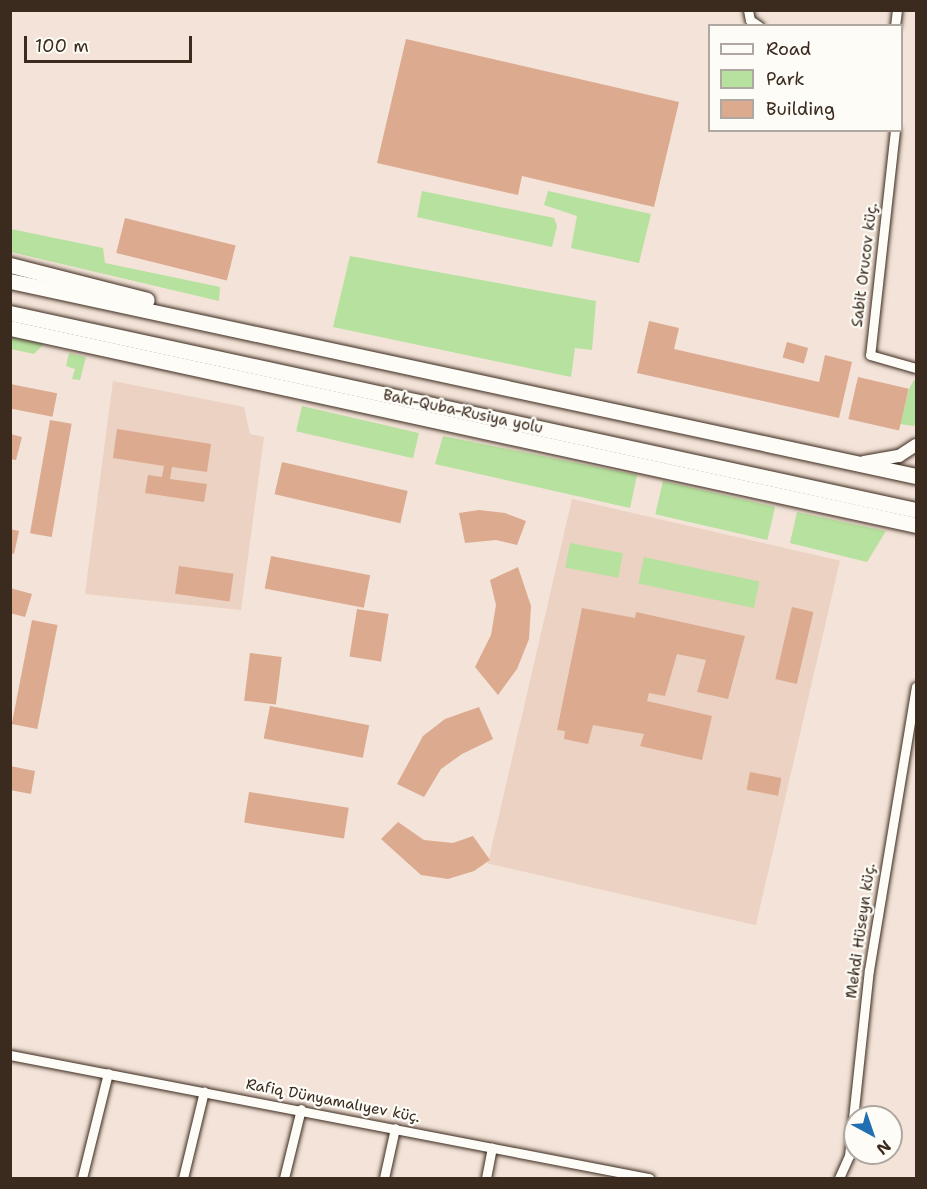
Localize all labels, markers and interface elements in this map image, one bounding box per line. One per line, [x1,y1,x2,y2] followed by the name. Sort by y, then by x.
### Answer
[27,24,195,62] scale bar
[708,24,903,132] legend
[35,34,89,58] text: 100 m
[766,37,811,61] text: Road
[766,67,805,91] text: Park
[766,97,835,121] text: Building
[848,202,882,328] street label: Sabit Orucov küç.
[381,386,545,438] street label: Bakı-Quba-Rusiya yolu
[843,862,879,1000] street label: Mehdi Hüseyn küç.
[244,1075,422,1127] street label: Rafiq Dünyamalıyev küç.
[843,1105,903,1165] north arrow
[872,1136,895,1160] text: N

